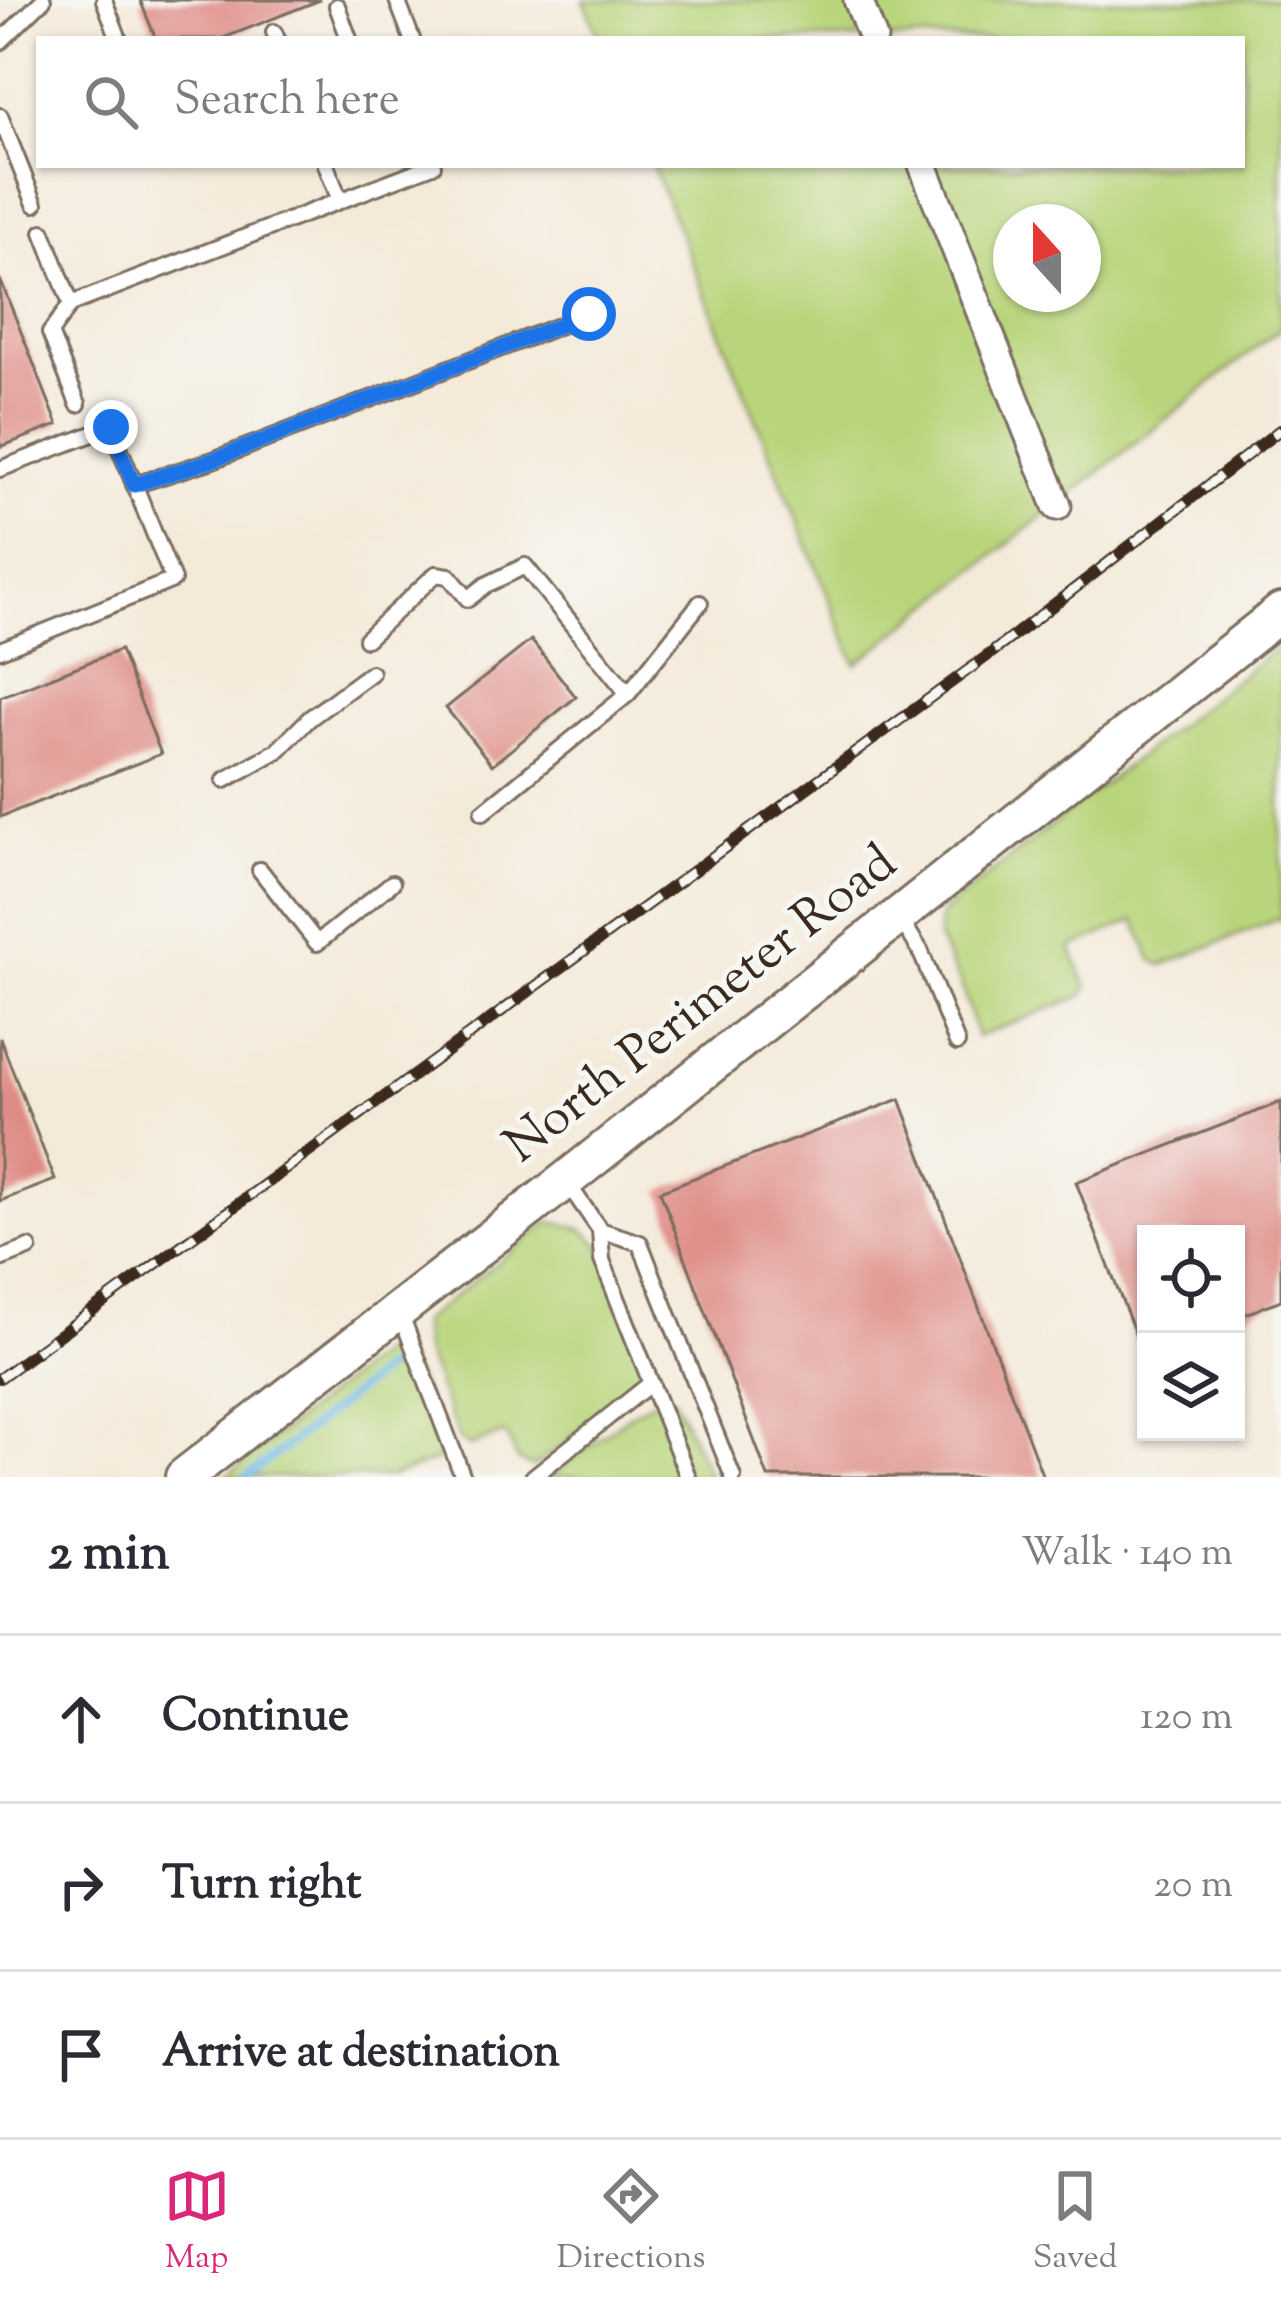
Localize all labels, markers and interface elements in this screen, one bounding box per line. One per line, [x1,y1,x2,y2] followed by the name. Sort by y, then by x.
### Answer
[36,36,1245,168] search box
[78,69,144,135] icon: search
[174,70,400,135] text: Search here
[993,204,1101,312] north arrow
[562,287,616,341] route start
[84,400,138,454] route end
[490,829,914,1183] street label: North Perimeter Road
[1137,1225,1245,1441] map controls
[1137,1225,1245,1333] button: locate
[1137,1333,1245,1441] button: layers
[48,1519,170,1592] text: 2 min
[1021,1527,1233,1583] text: Walk · 140 m
[48,1686,114,1752] icon: ahead
[162,1686,349,1751] text: Continue
[1140,1691,1233,1747] text: 120 m
[48,1854,114,1920] icon: right
[162,1854,361,1919] text: Turn right
[1154,1859,1233,1915] text: 20 m
[48,2022,114,2088] icon: arrive
[162,2022,560,2087] text: Arrive at destination
[164,2163,230,2283] tab: Map
[557,2163,706,2283] tab: Directions
[1033,2163,1117,2283] tab: Saved

